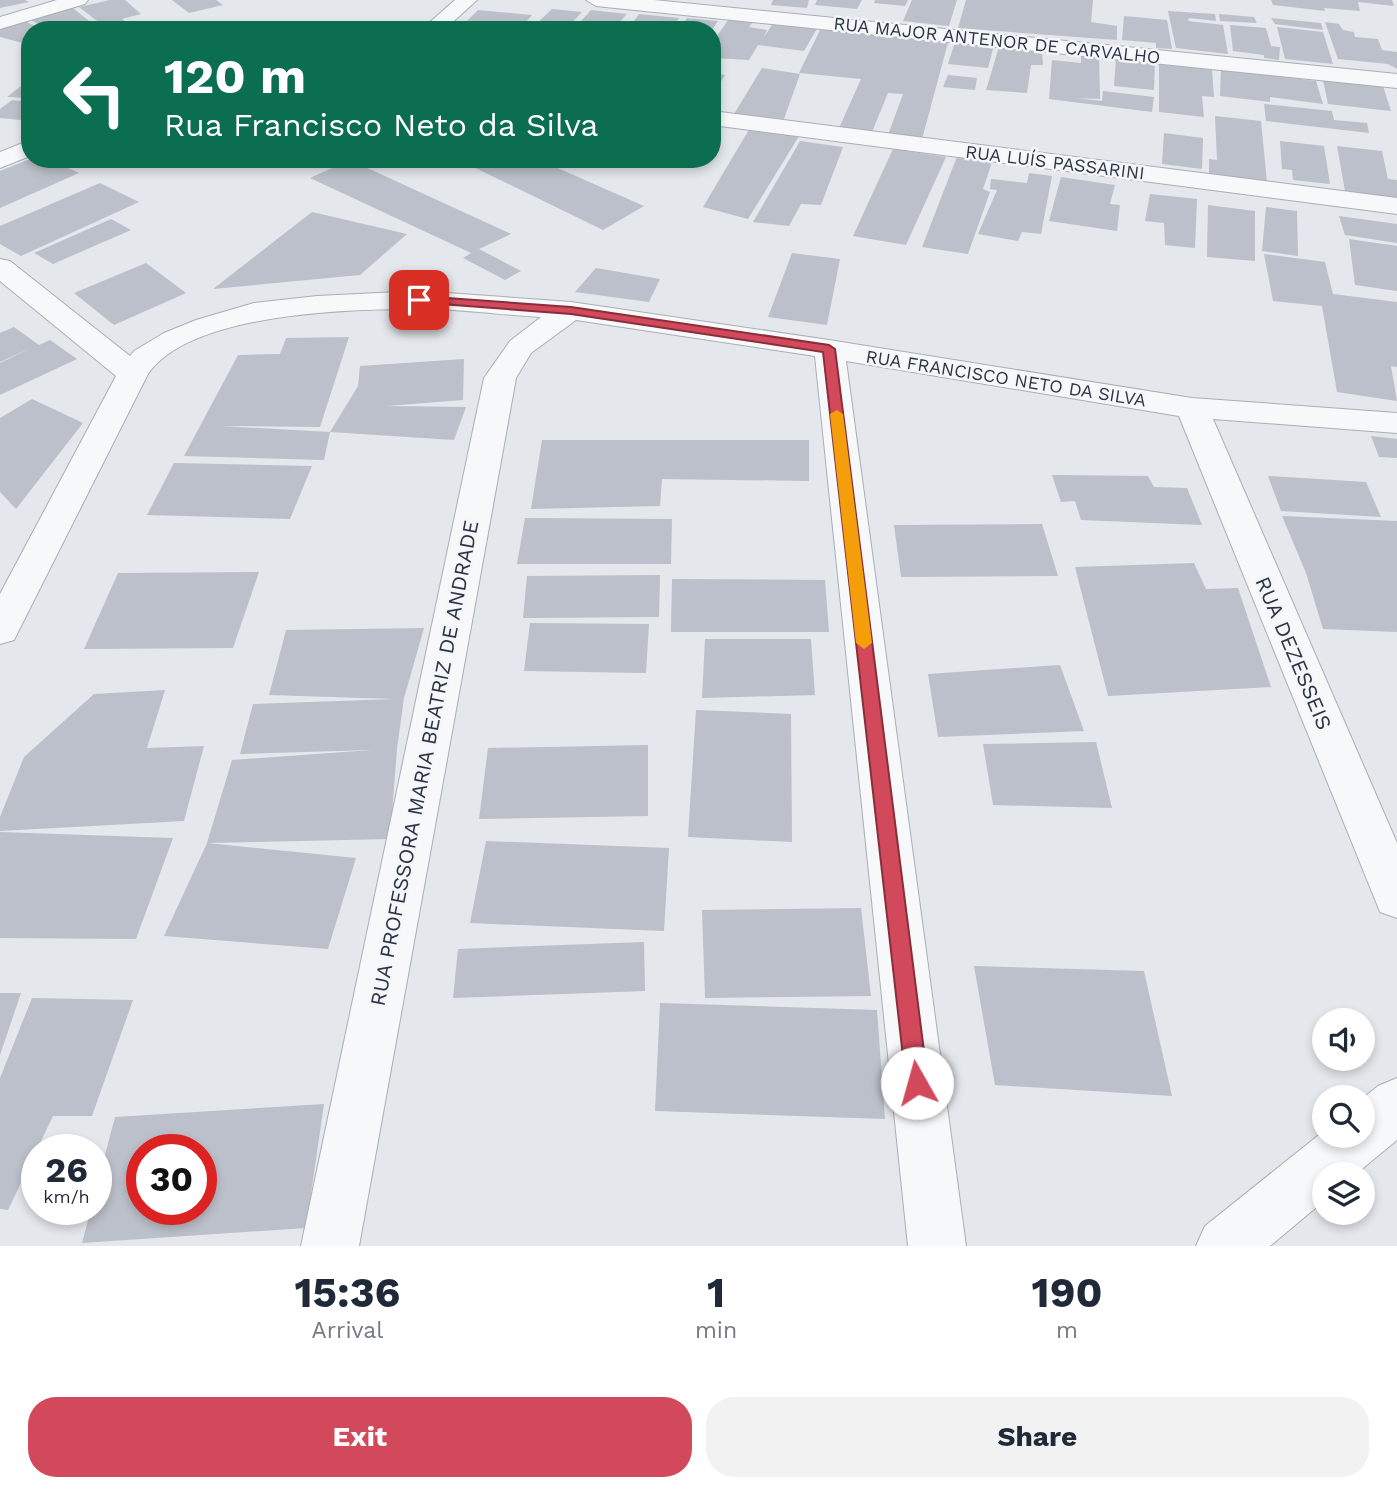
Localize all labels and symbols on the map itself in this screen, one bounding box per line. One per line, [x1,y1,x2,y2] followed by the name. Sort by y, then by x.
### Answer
[833,12,1161,68] street label: RUA MAJOR ANTENOR DE CARVALHO
[964,141,1146,183] street label: RUA LUÍS PASSARINI
[389,270,449,330] pin
[864,345,1148,411] street label: RUA FRANCISCO NETO DA SILVA
[365,518,483,1008] street label: RUA PROFESSORA MARIA BEATRIZ DE ANDRADE
[1251,573,1337,733] street label: RUA DEZESSEIS
[880,1046,954,1120] position arrow
[126,1134,217,1225] speed limit sign: 30

